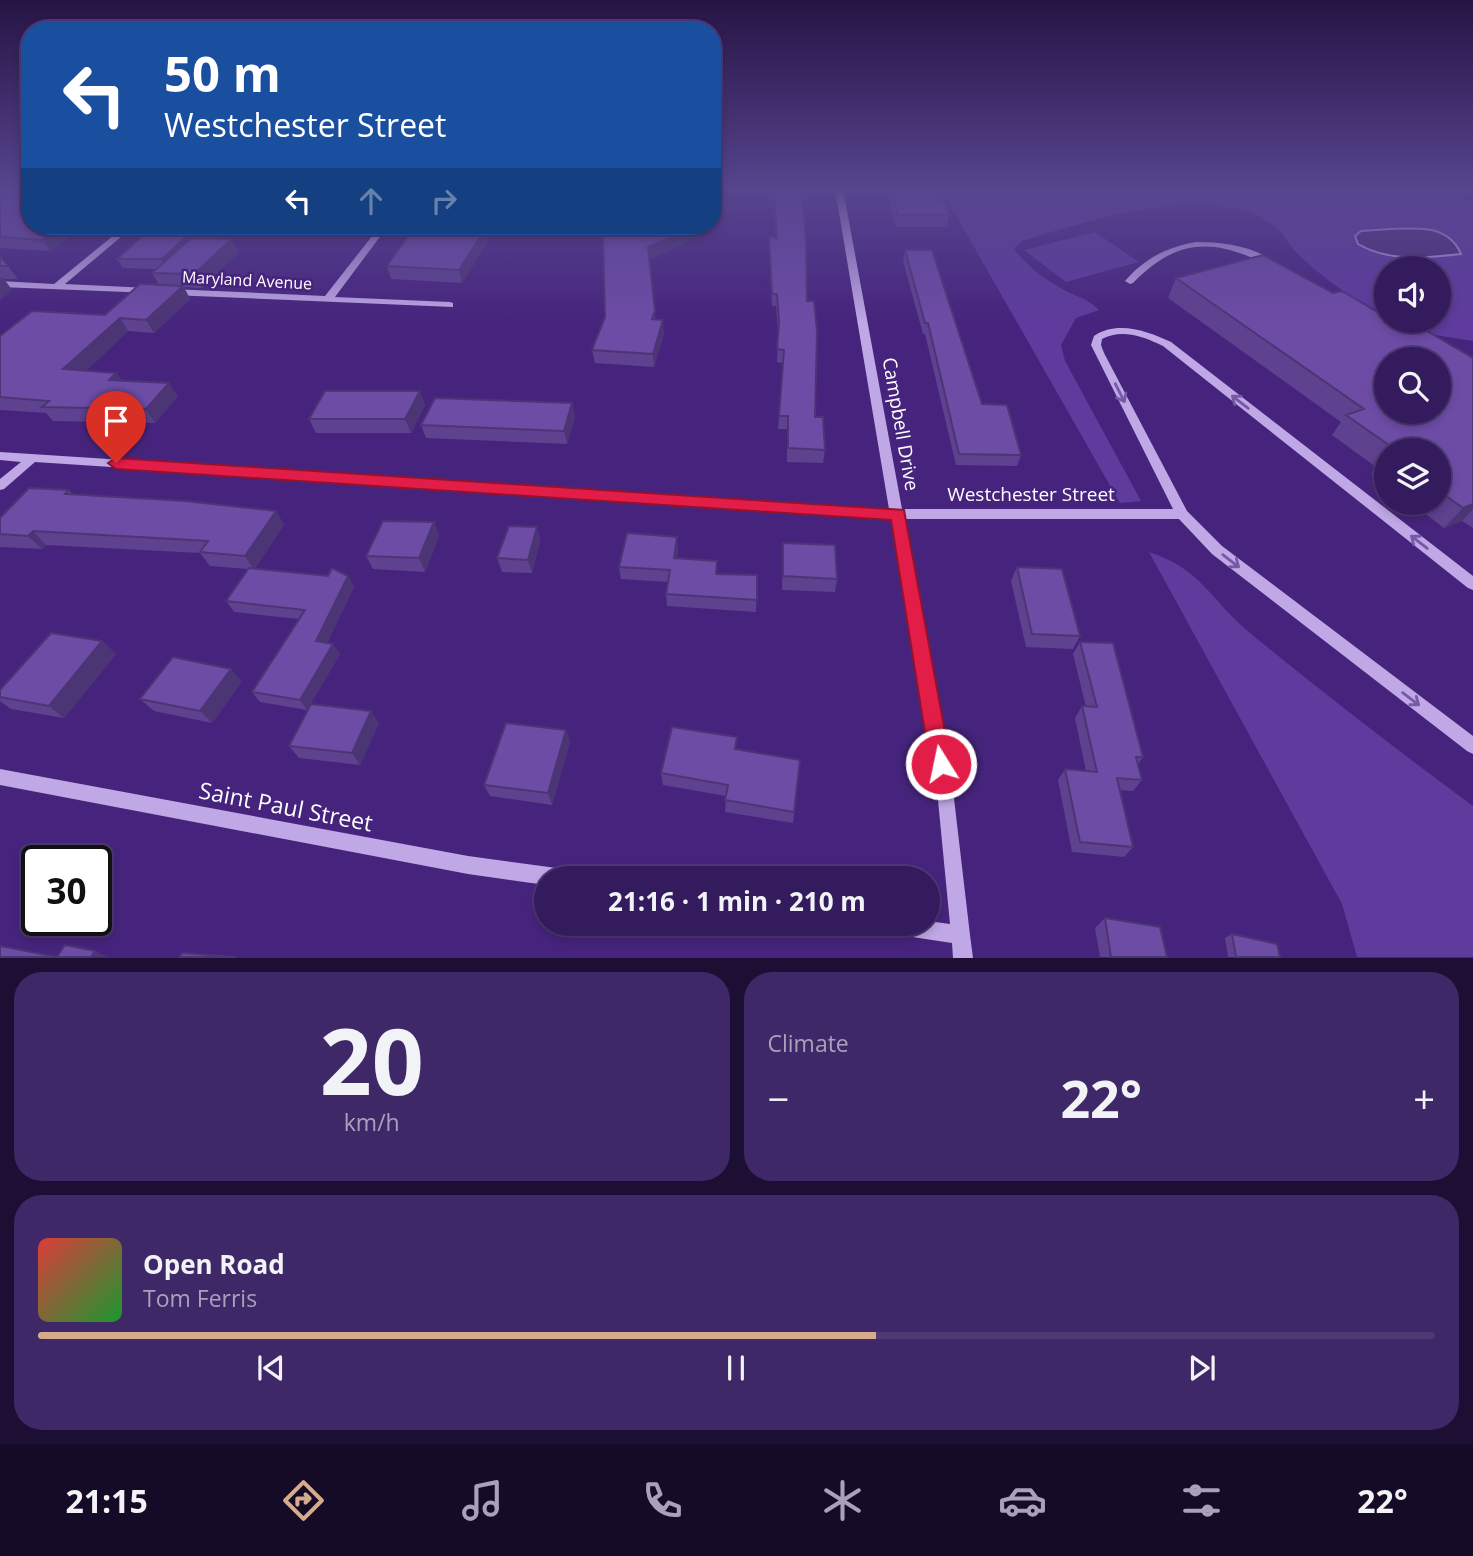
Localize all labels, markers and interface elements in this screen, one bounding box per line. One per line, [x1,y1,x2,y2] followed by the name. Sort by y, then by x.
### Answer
[164,40,281,106] text: 50 m
[49,49,140,140] icon: left
[164,103,446,146] text: Westchester Street
[279,182,317,220] icon: left
[352,182,390,220] icon: ahead
[425,182,463,220] icon: right
[1374,256,1451,515] map controls
[1374,256,1451,333] button: sound
[181,266,313,294] street label: Maryland Avenue
[1374,347,1451,424] button: search
[876,355,926,493] street label: Campbell Drive
[1113,382,1127,403] one-way arrow
[86,391,146,463] pin
[1232,394,1250,409] one-way arrow
[97,402,135,440] icon: arrive
[1374,438,1451,515] button: layers
[947,481,1115,507] street label: Westchester Street
[1411,535,1429,550] one-way arrow
[1221,553,1239,568] one-way arrow
[1402,691,1421,706] one-way arrow
[904,727,978,801] position arrow
[196,773,376,839] street label: Saint Paul Street
[21,845,112,936] speed limit sign: 30
[608,883,866,919] text: 21:16 · 1 min · 210 m
[320,998,424,1122] text: 20
[768,1027,849,1059] text: Climate
[1060,1062,1142,1133] text: 22°
[768,1072,789,1124] text: −
[1413,1072,1435,1124] text: +
[344,1106,400,1138] text: km/h
[143,1246,285,1282] text: Open Road
[143,1282,257,1314] text: Tom Ferris
[252,1349,290,1387] icon: previous
[717,1349,755,1387] icon: pause
[1183,1349,1221,1387] icon: next
[279,1476,328,1525] icon: directions
[458,1476,507,1525] icon: music
[638,1476,687,1525] icon: phone
[818,1476,867,1525] icon: climate
[998,1476,1047,1525] icon: car
[1177,1476,1226,1525] icon: filters
[65,1479,148,1522] text: 21:15
[1357,1479,1408,1522] text: 22°

